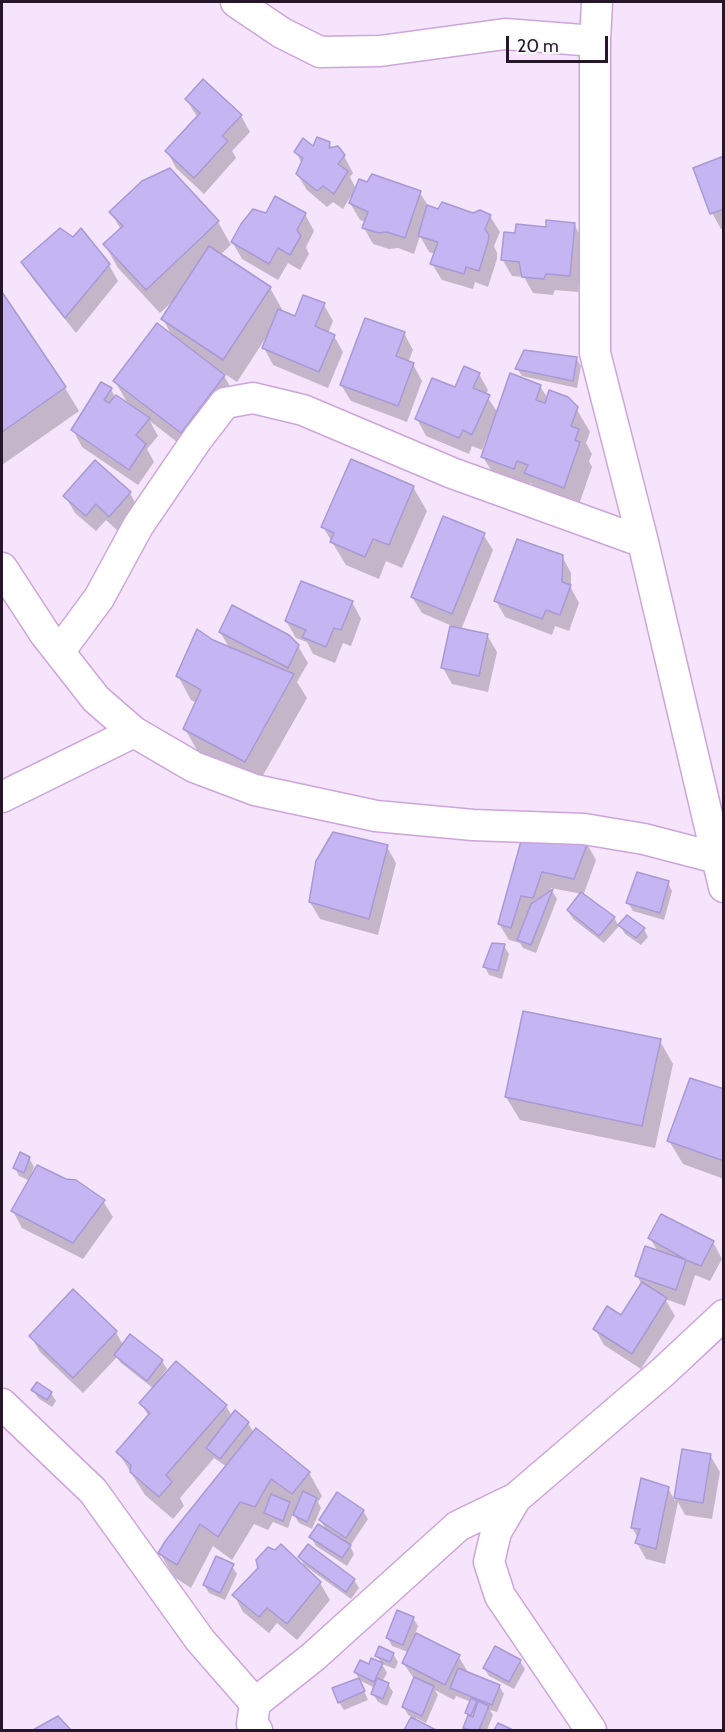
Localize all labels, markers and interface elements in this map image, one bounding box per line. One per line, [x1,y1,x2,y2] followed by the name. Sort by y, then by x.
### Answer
[509,24,611,62] scale bar
[517,35,559,57] text: 20 m

